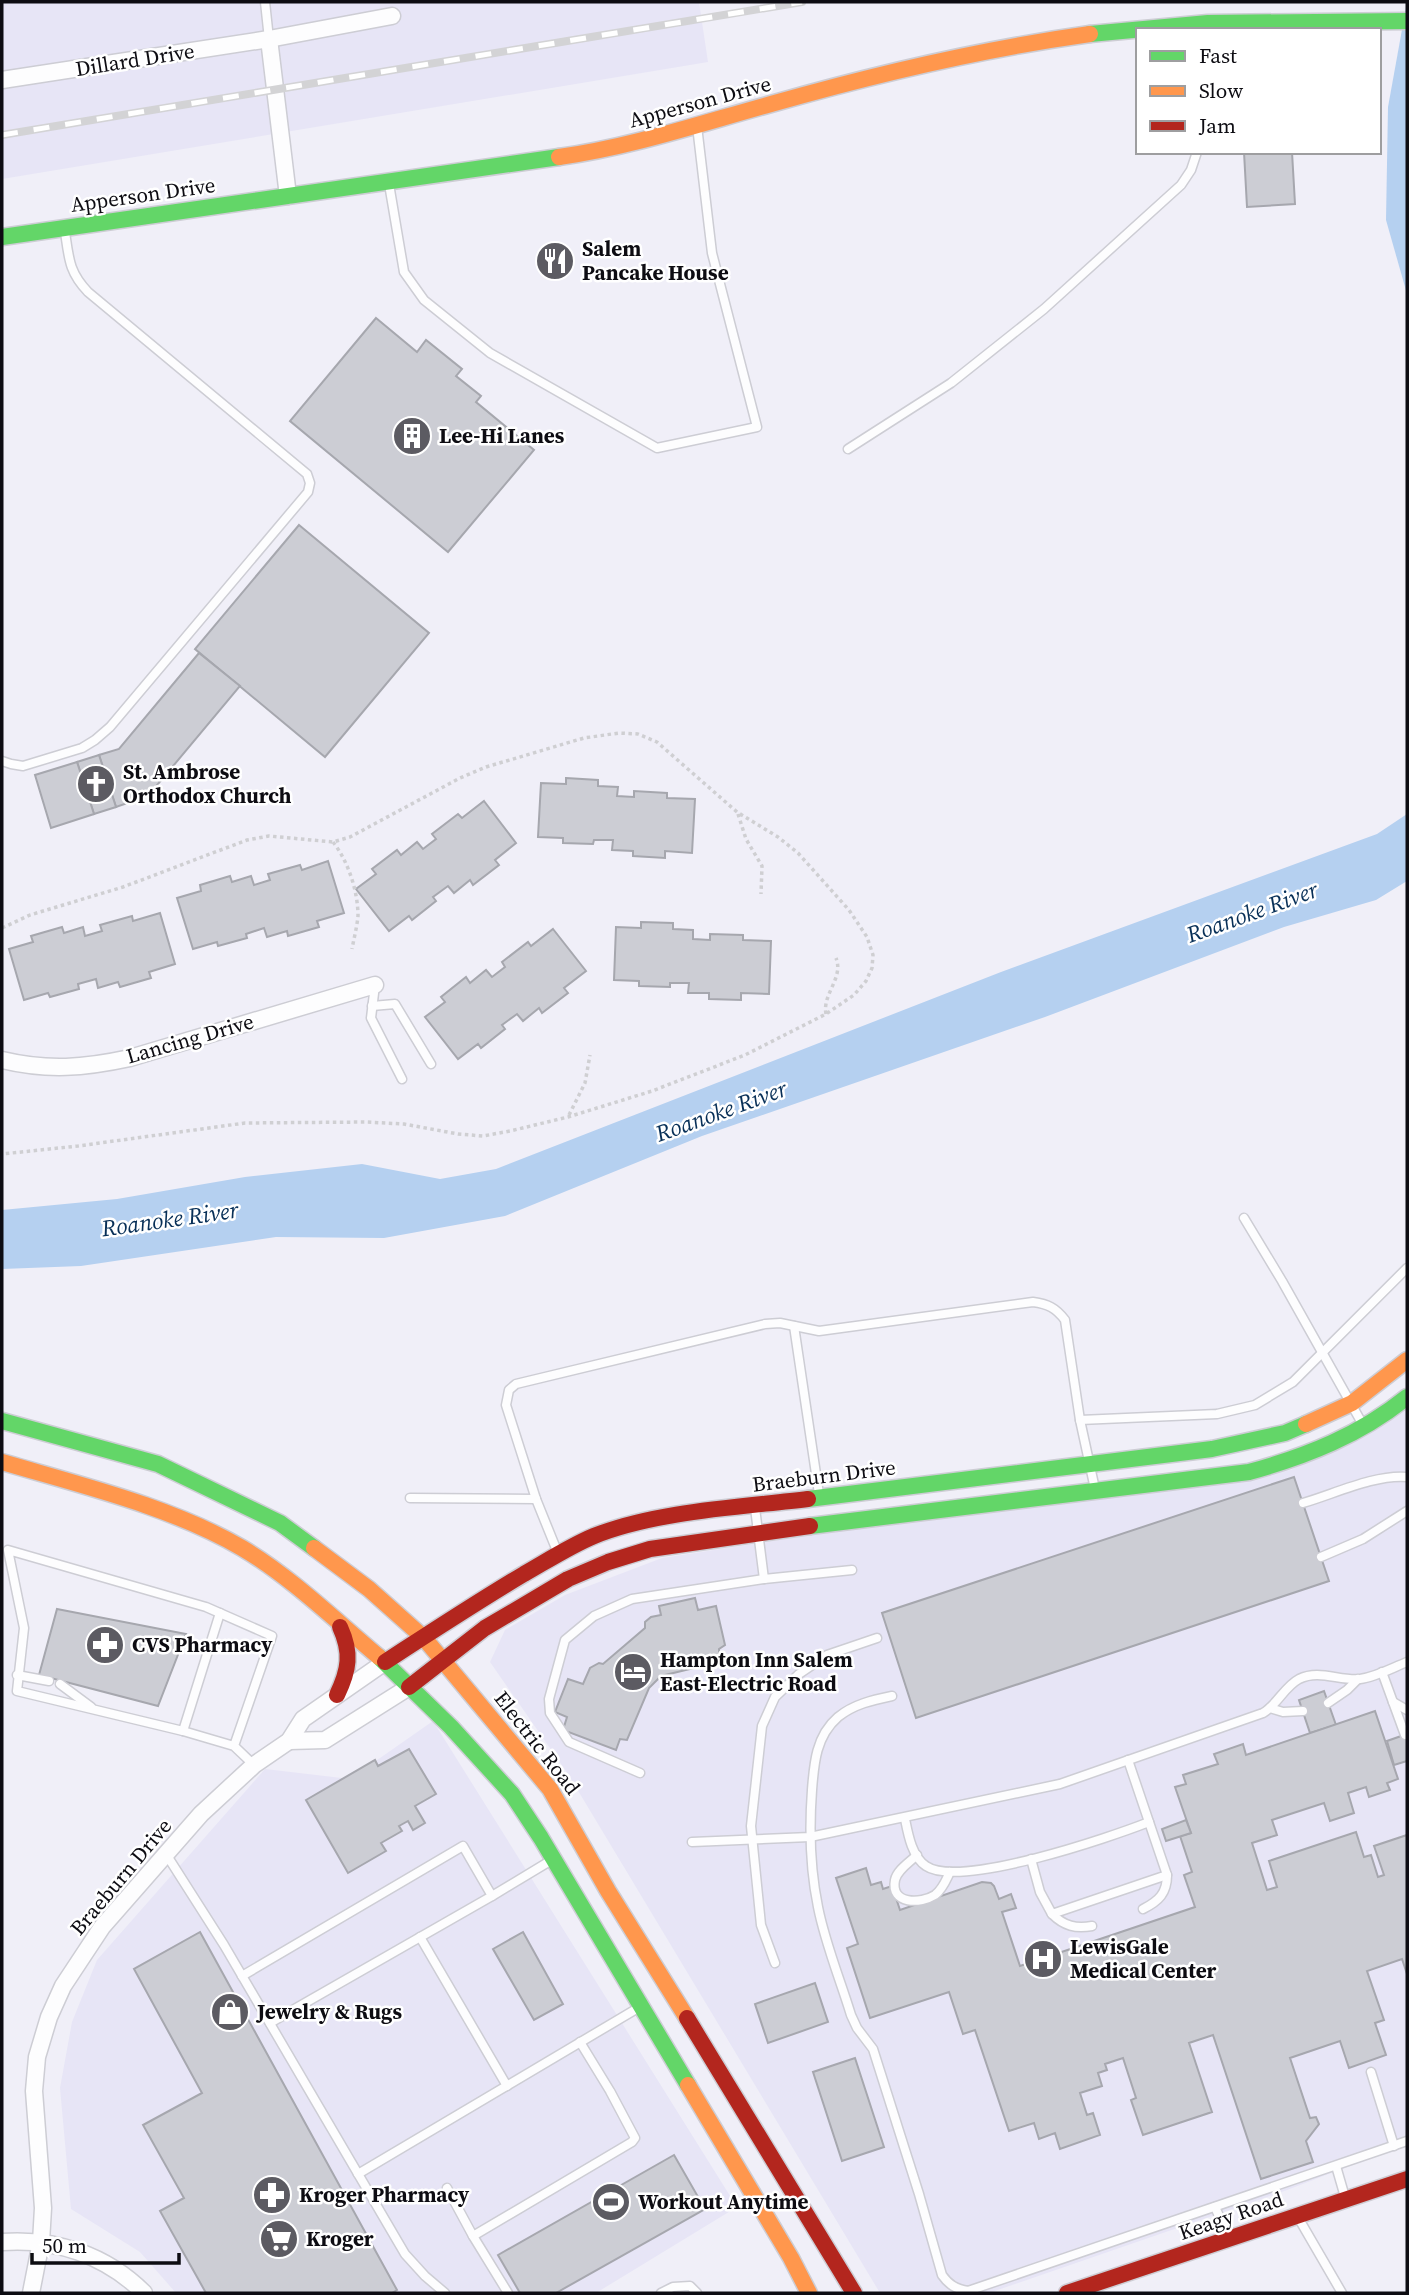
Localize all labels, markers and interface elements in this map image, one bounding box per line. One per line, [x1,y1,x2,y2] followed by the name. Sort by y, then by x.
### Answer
[1136,28,1381,154] legend
[73,36,197,83] street label: Dillard Drive
[1199,41,1237,70] text: Fast
[626,69,774,134] street label: Apperson Drive
[1199,76,1243,105] text: Slow
[1198,111,1236,140] text: Jam
[69,170,217,219] street label: Apperson Drive
[582,234,729,287] place label: Salem Pancake House
[534,240,576,282] restaurant icon: Salem Pancake House
[391,415,433,457] building icon: Lee-Hi Lanes
[439,421,565,450] place label: Lee-Hi Lanes
[123,757,291,810] place label: St. Ambrose Orthodox Church
[75,763,117,805] church icon: St. Ambrose Orthodox Church
[1181,873,1323,951] water label: Roanoke River
[123,1006,257,1071] street label: Lancing Drive
[650,1072,792,1150] water label: Roanoke River
[98,1193,241,1245] water label: Roanoke River
[751,1452,897,1499] street label: Braeburn Drive
[84,1624,126,1666] pharmacy icon: CVS Pharmacy
[132,1630,273,1659] place label: CVS Pharmacy
[660,1645,853,1698] place label: Hampton Inn Salem East-Electric Road
[612,1651,654,1693] hotel icon: Hampton Inn Salem East-Electric Road
[488,1685,587,1801] street label: Electric Road
[63,1812,178,1941] street label: Braeburn Drive
[1070,1932,1217,1985] place label: LewisGale Medical Center
[1022,1938,1064,1980] hospital icon: LewisGale Medical Center
[209,1991,251,2033] shop icon: Jewelry & Rugs
[255,1997,403,2026] place label: Jewelry & Rugs
[251,2174,293,2216] pharmacy icon: Kroger Pharmacy
[299,2180,470,2209] place label: Kroger Pharmacy
[590,2181,632,2223] sports icon: Workout Anytime
[1175,2184,1287,2247] street label: Keagy Road
[638,2187,809,2216] place label: Workout Anytime
[258,2218,300,2260] supermarket icon: Kroger
[32,2222,178,2266] scale bar
[306,2224,374,2253] place label: Kroger
[42,2231,87,2260] text: 50 m

